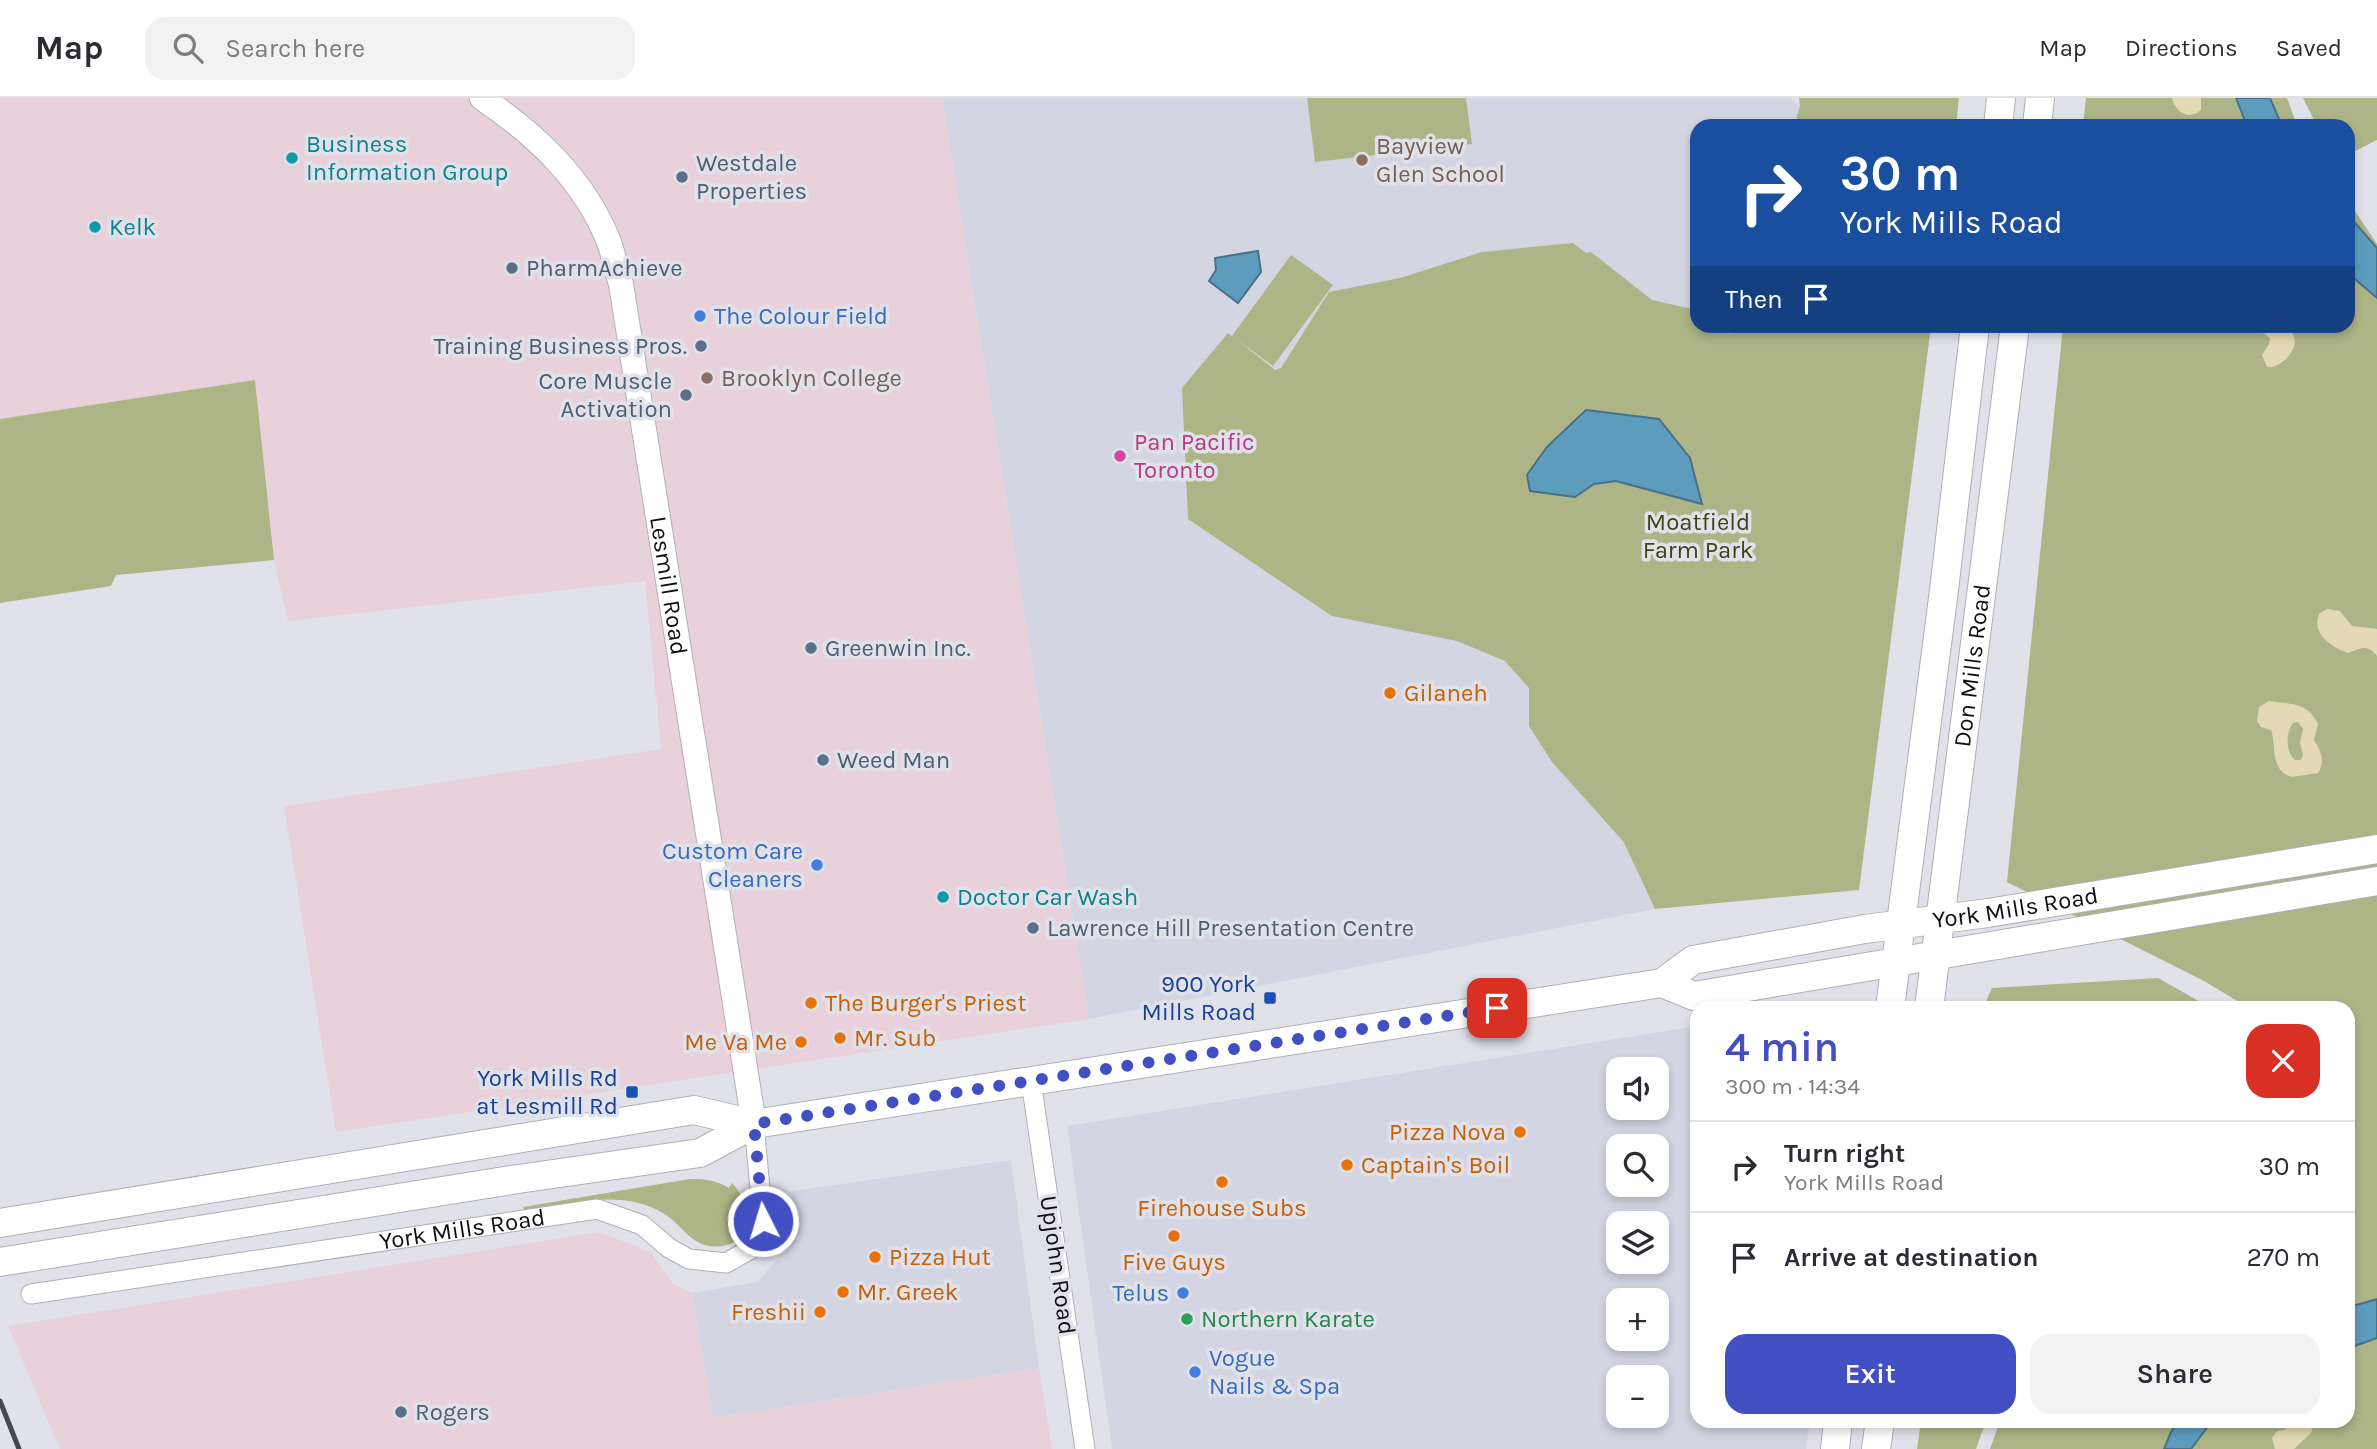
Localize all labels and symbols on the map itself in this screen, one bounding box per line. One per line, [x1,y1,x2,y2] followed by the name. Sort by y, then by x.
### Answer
[306,130,508,186] place label: Business Information Group
[1376,132,1505,188] place label: Bayview Glen School
[696,149,807,205] place label: Westdale Properties
[284,150,300,166] marker: Business Information Group
[1354,152,1370,168] marker: Bayview Glen School
[674,169,690,185] marker: Westdale Properties
[109,213,156,241] place label: Kelk
[87,219,103,235] marker: Kelk
[526,254,683,282] place label: PharmAchieve
[504,260,520,276] marker: PharmAchieve
[714,302,888,330] place label: The Colour Field
[692,308,708,324] marker: The Colour Field
[433,332,687,360] place label: Training Business Pros.
[693,338,709,354] marker: Training Business Pros.
[721,364,902,392] place label: Brooklyn College
[539,367,672,423] place label: Core Muscle Activation
[699,370,715,386] marker: Brooklyn College
[678,387,694,403] marker: Core Muscle Activation
[1134,428,1254,484] place label: Pan Pacific Toronto
[1112,448,1128,464] marker: Pan Pacific Toronto
[1643,508,1753,564] park label: Moatfield Farm Park
[644,514,694,657] street label: Lesmill Road
[1948,583,1996,749] street label: Don Mills Road
[825,634,971,662] place label: Greenwin Inc.
[803,640,819,656] marker: Greenwin Inc.
[1404,679,1488,707] place label: Gilaneh
[1382,685,1398,701] marker: Gilaneh
[837,746,950,774] place label: Weed Man
[815,752,831,768] marker: Weed Man
[662,837,803,893] place label: Custom Care Cleaners
[809,857,825,873] marker: Custom Care Cleaners
[1931,881,2100,934] street label: York Mills Road
[957,883,1138,911] place label: Doctor Car Wash
[935,889,951,905] marker: Doctor Car Wash
[1047,914,1414,942] place label: Lawrence Hill Presentation Centre
[1025,920,1041,936] marker: Lawrence Hill Presentation Centre
[1142,970,1256,1026] place label: 900 York Mills Road
[1467,978,1527,1038] pin
[825,989,1026,1017] place label: The Burger's Priest
[1262,990,1278,1006] marker: 900 York Mills Road
[803,995,819,1011] marker: The Burger's Priest
[854,1024,936,1052] place label: Mr. Sub
[684,1028,787,1056] place label: Me Va Me
[832,1030,848,1046] marker: Mr. Sub
[793,1034,809,1050] marker: Me Va Me
[476,1064,618,1120] place label: York Mills Rd at Lesmill Rd
[624,1084,640,1100] marker: York Mills Rd at Lesmill Rd
[1389,1118,1506,1146] place label: Pizza Nova
[1512,1124,1528,1140] marker: Pizza Nova
[1361,1151,1510,1179] place label: Captain's Boil
[1339,1157,1355,1173] marker: Captain's Boil
[1214,1174,1230,1190] marker: Firehouse Subs
[726,1184,800,1258] position arrow
[1034,1194,1082,1336] street label: Upjohn Road
[1137,1194,1307,1222] place label: Firehouse Subs
[377,1203,547,1256] street label: York Mills Road
[1166,1228,1182,1244] marker: Five Guys
[889,1243,991,1271] place label: Pizza Hut
[1122,1248,1226,1276] place label: Five Guys
[867,1249,883,1265] marker: Pizza Hut
[857,1278,958,1306] place label: Mr. Greek
[1113,1279,1169,1307] place label: Telus
[835,1284,851,1300] marker: Mr. Greek
[1175,1285,1191,1301] marker: Telus
[731,1298,806,1326] place label: Freshii
[812,1304,828,1320] marker: Freshii
[1201,1305,1375,1333] place label: Northern Karate
[1179,1311,1195,1327] marker: Northern Karate
[1209,1344,1340,1400] place label: Vogue Nails & Spa
[1187,1364,1203,1380] marker: Vogue Nails & Spa
[415,1398,490,1426] place label: Rogers
[393,1404,409,1420] marker: Rogers

